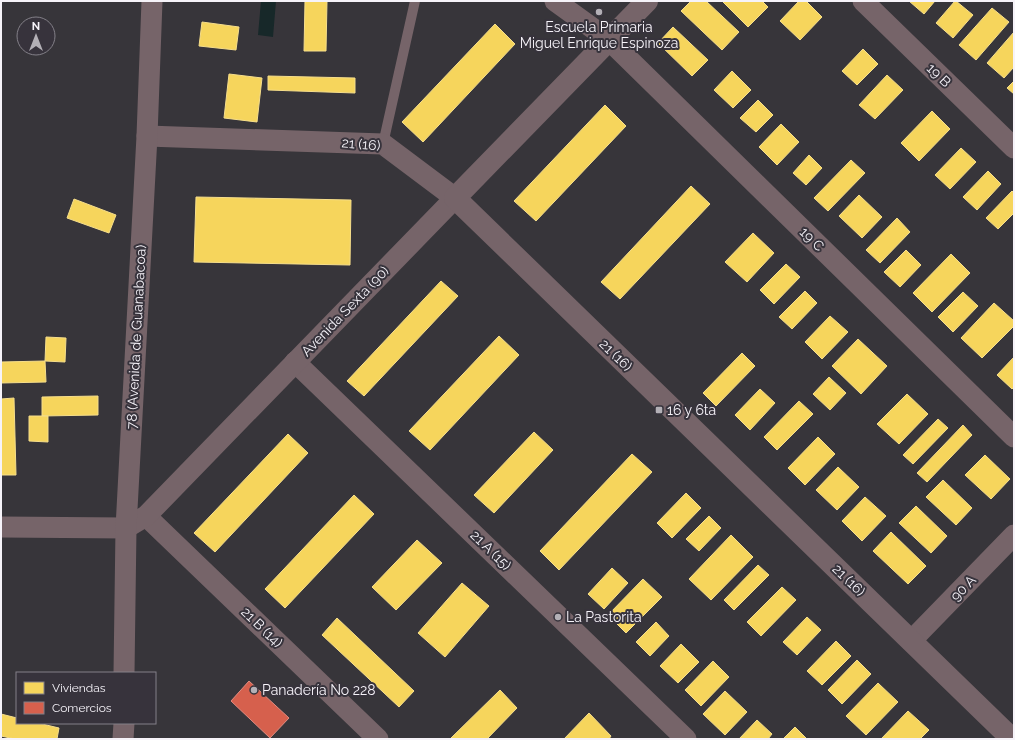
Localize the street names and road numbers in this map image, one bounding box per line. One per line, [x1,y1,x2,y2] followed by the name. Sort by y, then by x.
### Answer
[924,60,954,90] street label: 19 B
[341,134,381,154] street label: 21 (16)
[797,224,828,255] street label: 19 C
[123,244,149,430] street label: 78 (Avenida de Guanabacoa)
[298,262,392,359] street label: Avenida Sexta (90)
[596,336,636,374] street label: 21 (16)
[467,527,515,573] street label: 21 A (15)
[829,561,869,599] street label: 21 (16)
[947,571,979,604] street label: 90 A
[238,604,286,651] street label: 21 B (14)

